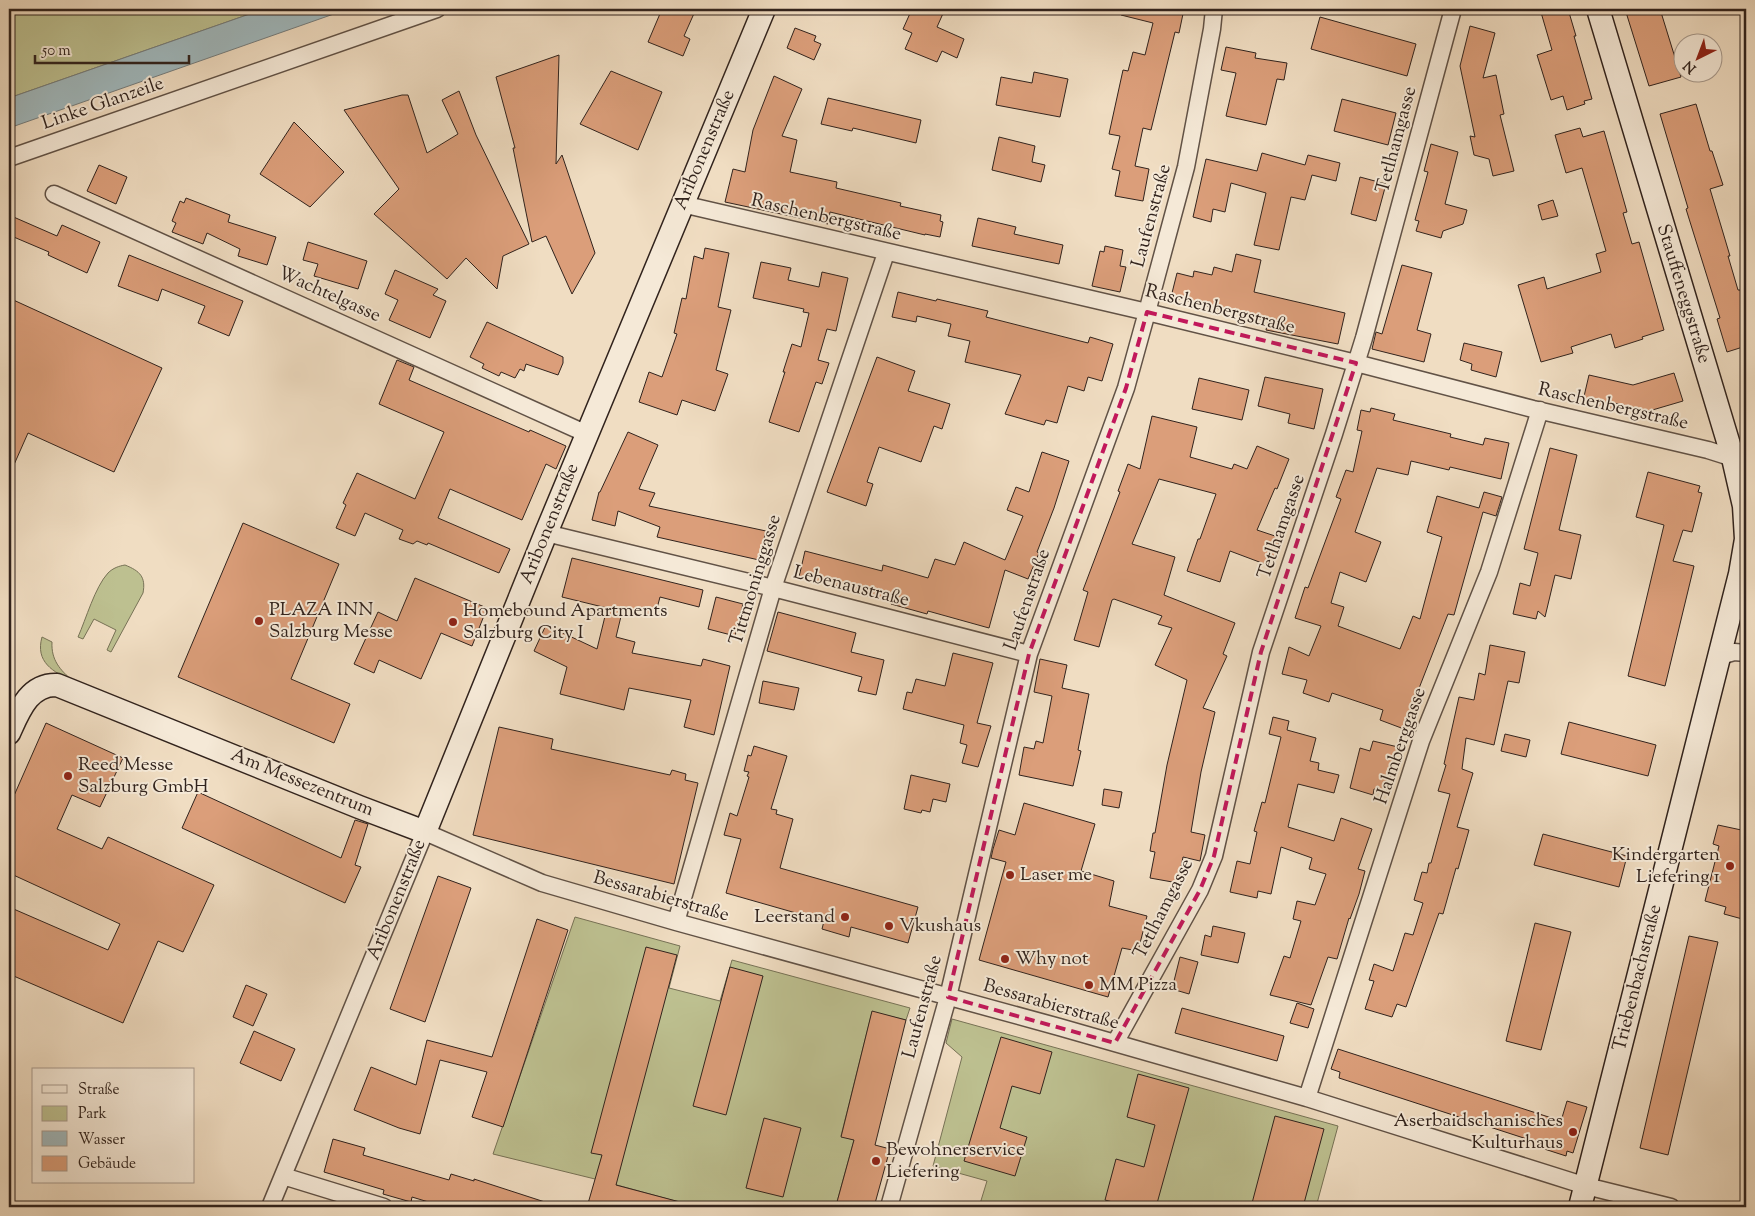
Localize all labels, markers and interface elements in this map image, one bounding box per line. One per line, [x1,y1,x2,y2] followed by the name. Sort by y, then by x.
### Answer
[35,32,189,64] scale bar
[1672,32,1722,82] north arrow
[41,41,71,62] text: 50 m
[1680,55,1701,77] text: N
[38,70,168,137] street label: Linke Glanzeile
[1370,83,1424,196] street label: Tetlhamgasse
[668,86,742,214] street label: Aribonenstraße
[1125,161,1179,271] street label: Laufenstraße
[748,188,904,248] street label: Raschenbergstraße
[1649,221,1717,367] street label: Stauffeneggstraße
[273,260,385,330] street label: Wachtelgasse
[1142,278,1298,342] street label: Raschenbergstraße
[1535,377,1691,437] street label: Raschenbergstraße
[514,459,587,588] street label: Aribonenstraße
[1251,471,1313,583] street label: Tetlhamgasse
[723,511,789,649] street label: Tittmoninggasse
[998,545,1058,654] street label: Laufenstraße
[790,560,912,614] street label: Lebenaustraße
[269,597,393,646] place label: PLAZA INN Salzburg Messe
[463,598,667,647] place label: Homebound Apartments Salzburg City I
[253,615,265,627] marker: PLAZA INN Salzburg Messe
[447,616,459,628] marker: Homebound Apartments Salzburg City I
[1368,684,1434,808] street label: Halmberggasse
[226,742,378,824] street label: Am Messezentrum
[78,752,209,801] place label: Reed Messe Salzburg GmbH
[62,770,74,782] marker: Reed Messe Salzburg GmbH
[361,835,434,964] street label: Aribonenstraße
[1612,842,1721,891] place label: Kindergarten Liefering 1
[1127,854,1201,964] street label: Tetlhamgasse
[1724,860,1736,872] marker: Kindergarten Liefering 1
[1020,862,1092,889] place label: Laser me
[590,865,732,929] street label: Bessarabierstraße
[1004,869,1016,881] marker: Laser me
[1607,902,1669,1054] street label: Triebenbachstraße
[754,904,835,931] place label: Leerstand
[839,911,851,923] marker: Leerstand
[899,913,981,940] place label: Vkushaus
[883,920,895,932] marker: Vkushaus
[1015,946,1089,973] place label: Why not
[896,952,950,1062] street label: Laufenstraße
[999,953,1011,965] marker: Why not
[1099,972,1177,999] place label: MM Pizza
[980,973,1122,1037] street label: Bessarabierstraße
[1083,979,1095,991] marker: MM Pizza
[32,1068,195,1184] legend
[78,1080,120,1101] text: Straße
[78,1104,107,1125] text: Park
[1393,1108,1563,1157] place label: Aserbaidschanisches Kulturhaus
[1567,1126,1579,1138] marker: Aserbaidschanisches Kulturhaus
[78,1130,125,1151] text: Wasser
[886,1137,1025,1186] place label: Bewohnerservice Liefering
[78,1154,136,1175] text: Gebäude
[870,1155,882,1167] marker: Bewohnerservice Liefering

